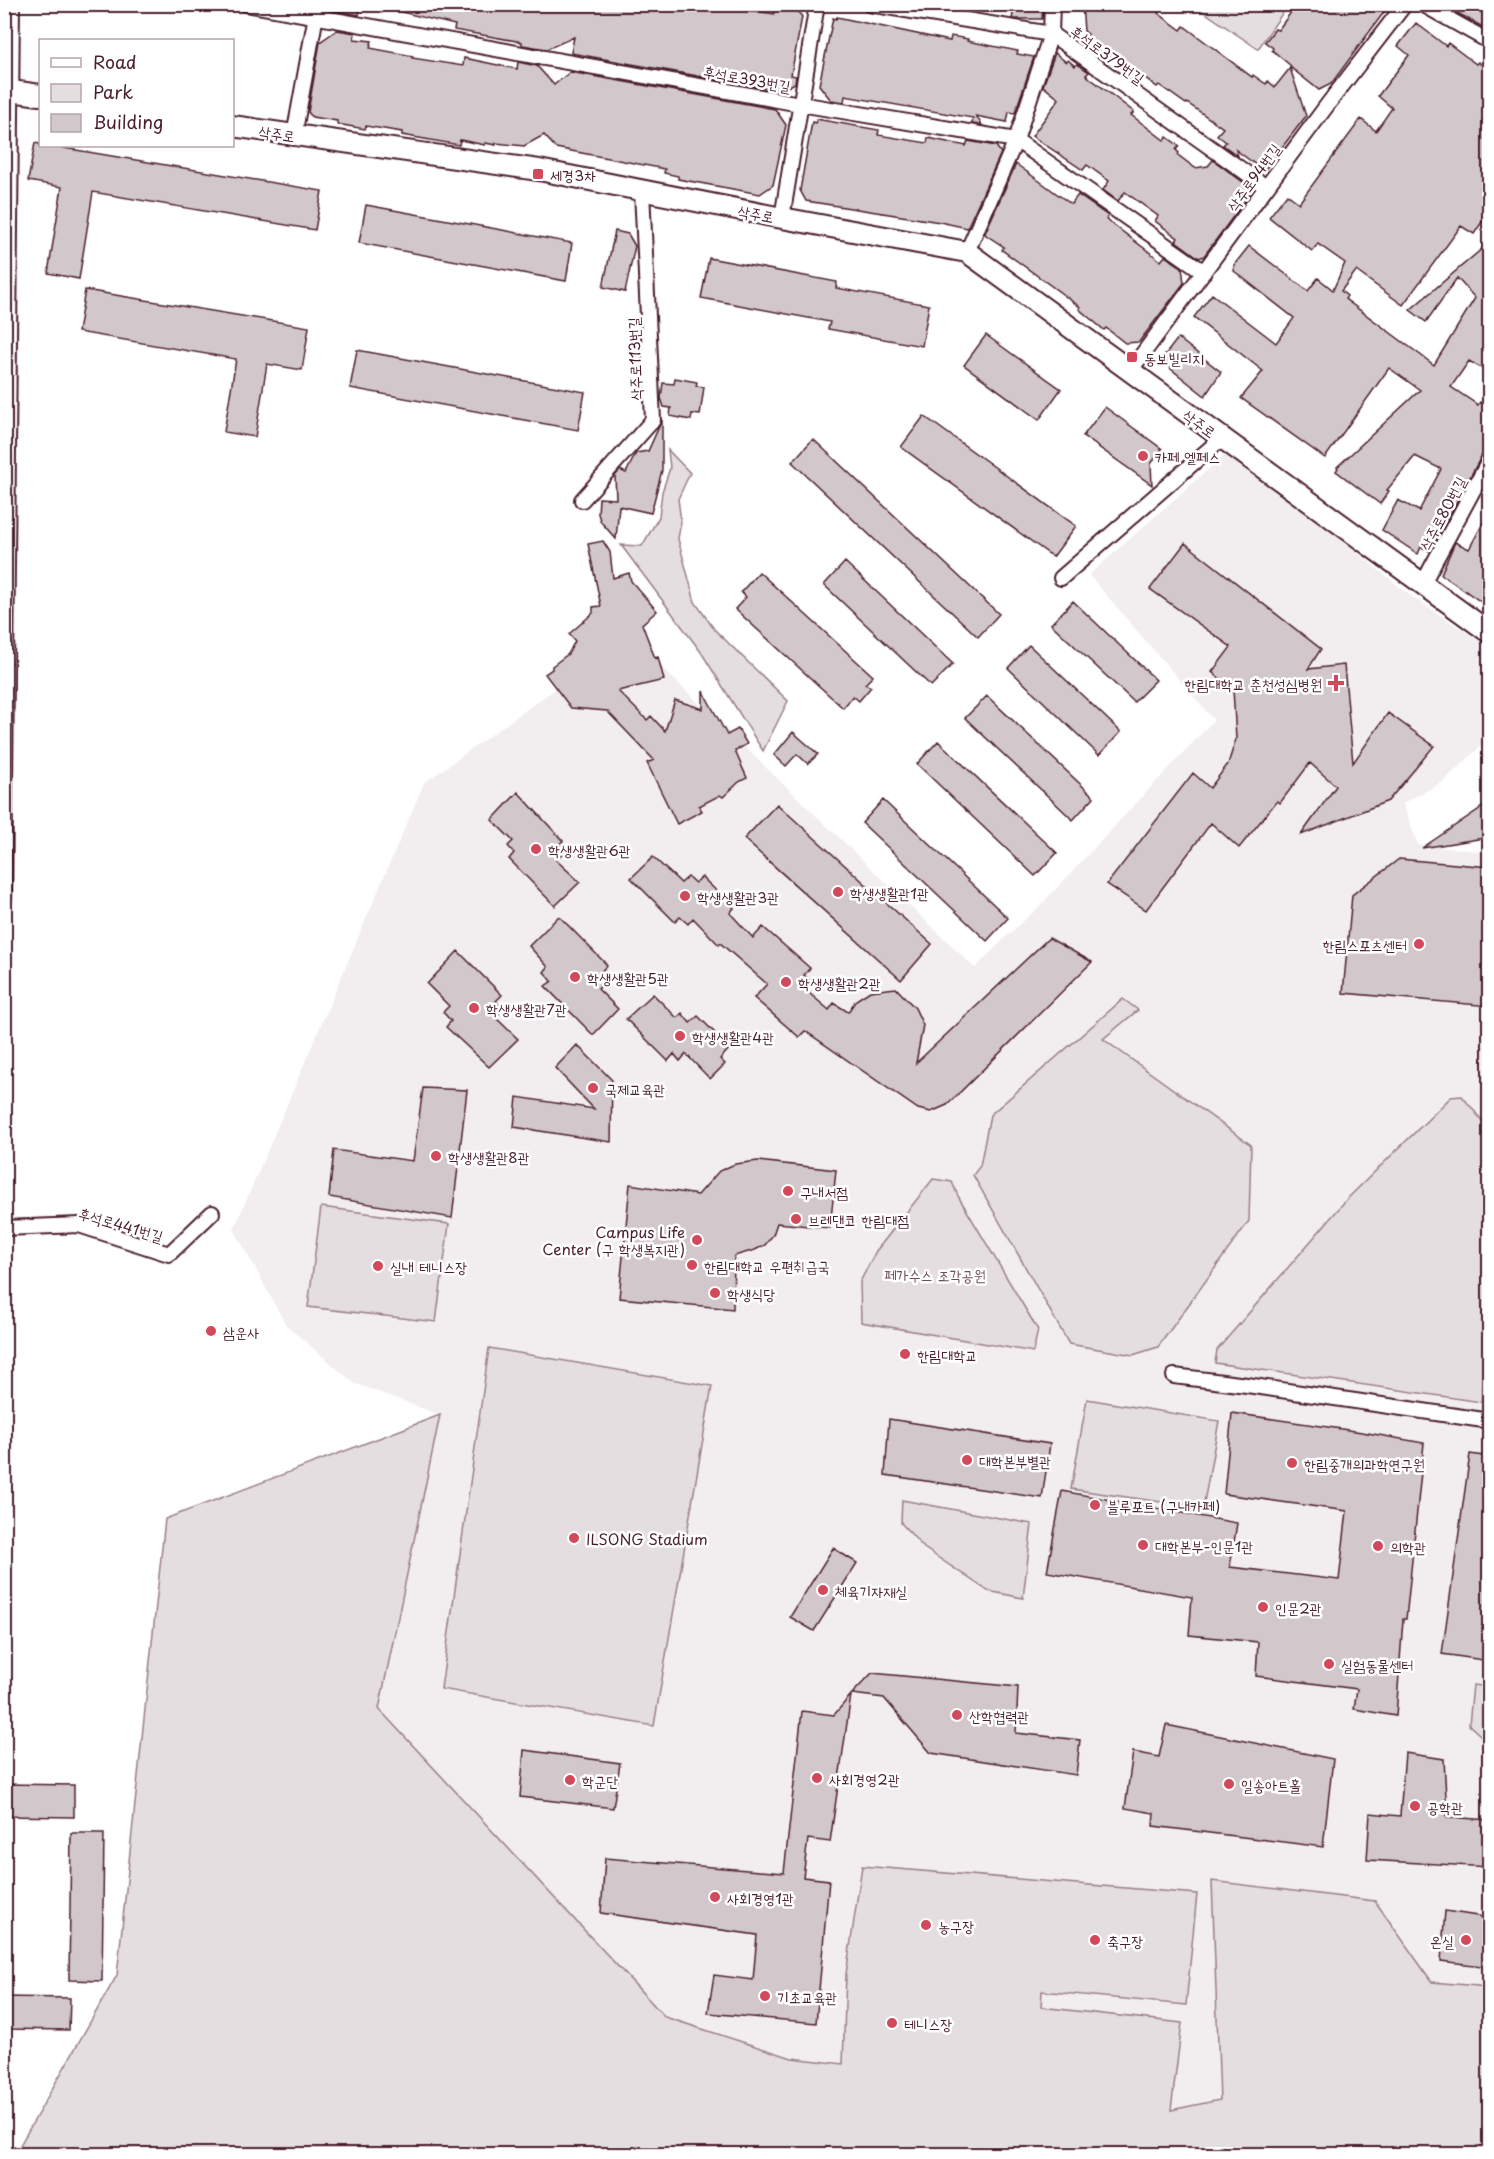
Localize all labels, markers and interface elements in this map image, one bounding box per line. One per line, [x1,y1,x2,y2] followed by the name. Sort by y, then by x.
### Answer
[1066,19,1150,89] street label: 후석로379번길
[39,39,234,147] legend
[93,48,137,75] text: Road
[702,59,792,97] street label: 후석로393번길
[93,78,133,105] text: Park
[93,108,163,135] text: Building
[257,119,297,147] street label: 삭주로
[1220,138,1286,216] street label: 삭주로94번길
[550,163,596,186] place label: 세경3차
[531,167,545,181] marker: 세경3차
[736,198,776,228] street label: 삭주로
[621,317,647,401] street label: 삭주로113번길
[1144,346,1204,369] place label: 동보빌리지
[1125,350,1139,364] marker: 동보빌리지
[1179,403,1221,443] street label: 삭주로
[1155,445,1220,468] place label: 카페 엘페스
[1136,449,1150,463] marker: 카페 엘페스
[1413,472,1471,554] street label: 삭주로80번길
[1184,672,1322,695] place label: 한림대학교 춘천성심병원
[1327,674,1345,692] marker: 한림대학교 춘천성심병원
[548,838,631,861] place label: 학생생활관6관
[529,842,543,856] marker: 학생생활관6관
[850,881,929,904] place label: 학생생활관1관
[697,885,779,908] place label: 학생생활관3관
[831,885,845,899] marker: 학생생활관1관
[678,889,692,903] marker: 학생생활관3관
[1323,933,1407,956] place label: 한림스포츠센터
[1412,937,1426,951] marker: 한림스포츠센터
[587,966,669,989] place label: 학생생활관5관
[568,970,582,984] marker: 학생생활관5관
[798,971,881,994] place label: 학생생활관2관
[779,975,793,989] marker: 학생생활관2관
[486,997,567,1020] place label: 학생생활관7관
[467,1001,481,1015] marker: 학생생활관7관
[692,1025,774,1048] place label: 학생생활관4관
[673,1029,687,1043] marker: 학생생활관4관
[605,1077,665,1100] place label: 국제교육관
[586,1081,600,1095] marker: 국제교육관
[448,1145,530,1168] place label: 학생생활관8관
[429,1149,443,1163] marker: 학생생활관8관
[800,1180,848,1203] place label: 구내서점
[781,1184,795,1198] marker: 구내서점
[76,1201,166,1247] street label: 후석로441번길
[808,1208,909,1231] place label: 브레댄코 한림대점
[789,1212,803,1226] marker: 브레댄코 한림대점
[542,1220,685,1260] place label: Campus Life Center (구 학생복지관)
[690,1233,704,1247] marker: Campus Life Center (구 학생복지관)
[704,1254,830,1277] place label: 한림대학교 우편취급국
[390,1255,467,1278] place label: 실내 테니스장
[685,1258,699,1272] marker: 한림대학교 우편취급국
[371,1259,385,1273] marker: 실내 테니스장
[884,1263,986,1286] park label: 페가수스 조각공원
[727,1282,775,1305] place label: 학생식당
[708,1286,722,1300] marker: 학생식당
[223,1320,259,1343] place label: 삼운사
[204,1324,218,1338] marker: 삼운사
[917,1343,977,1366] place label: 한림대학교
[898,1347,912,1361] marker: 한림대학교
[979,1449,1051,1472] place label: 대학본부별관
[1304,1452,1425,1475] place label: 한림중개의과학연구원
[960,1453,974,1467] marker: 대학본부별관
[1285,1456,1299,1470] marker: 한림중개의과학연구원
[1107,1494,1220,1517] place label: 블루포트 (구내카페)
[1088,1498,1102,1512] marker: 블루포트 (구내카페)
[586,1527,708,1550] place label: ILSONG Stadium
[567,1531,581,1545] marker: ILSONG Stadium
[1155,1534,1253,1557] place label: 대학본부-인문1관
[1390,1535,1426,1558] place label: 의학관
[1136,1538,1150,1552] marker: 대학본부-인문1관
[1371,1539,1385,1553] marker: 의학관
[835,1579,907,1602] place label: 체육기자재실
[816,1583,830,1597] marker: 체육기자재실
[1275,1596,1322,1619] place label: 인문2관
[1256,1600,1270,1614] marker: 인문2관
[1341,1653,1413,1676] place label: 실험동물센터
[1322,1657,1336,1671] marker: 실험동물센터
[969,1704,1029,1727] place label: 산학협력관
[950,1708,964,1722] marker: 산학협력관
[829,1767,900,1790] place label: 사회경영2관
[582,1769,618,1792] place label: 학군단
[810,1771,824,1785] marker: 사회경영2관
[563,1773,577,1787] marker: 학군단
[1241,1773,1301,1796] place label: 일송아트홀
[1222,1777,1236,1791] marker: 일송아트홀
[1427,1795,1463,1818] place label: 공학관
[1408,1799,1422,1813] marker: 공학관
[727,1886,794,1909] place label: 사회경영1관
[708,1890,722,1904] marker: 사회경영1관
[938,1914,974,1937] place label: 농구장
[919,1918,933,1932] marker: 농구장
[1107,1929,1143,1952] place label: 축구장
[1430,1929,1454,1952] place label: 온실
[1088,1933,1102,1947] marker: 축구장
[1459,1933,1473,1947] marker: 온실
[777,1985,837,2008] place label: 기초교육관
[758,1989,772,2003] marker: 기초교육관
[904,2012,952,2035] place label: 테니스장
[885,2016,899,2030] marker: 테니스장

